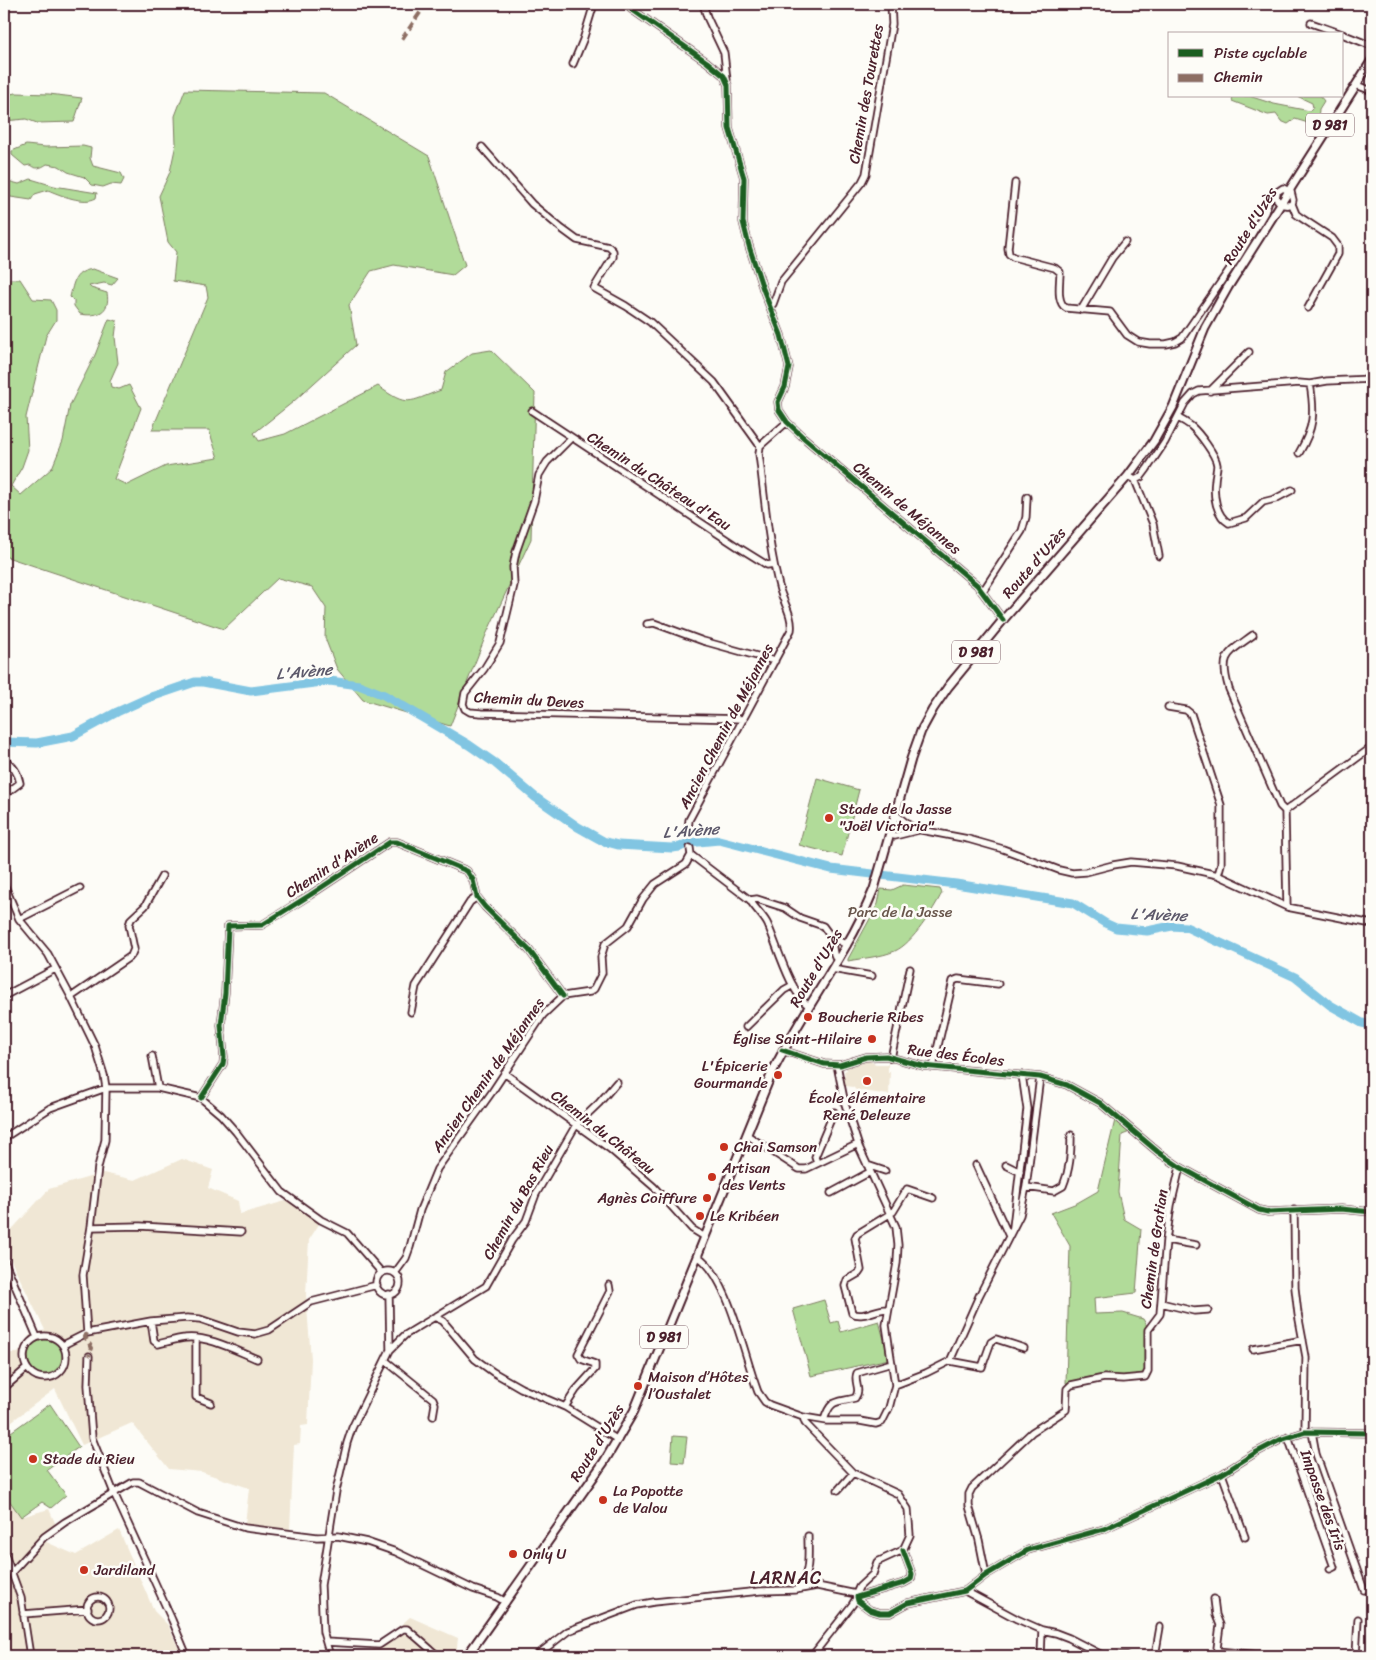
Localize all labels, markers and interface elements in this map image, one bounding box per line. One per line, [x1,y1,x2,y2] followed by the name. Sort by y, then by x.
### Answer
[841,22,891,166] street label: Chemin des Tourettes
[1168,32,1344,98] legend
[1214,40,1307,66] text: Piste cyclable
[1214,64,1263,90] text: Chemin
[1306,114,1354,136] road number: D 981
[1216,182,1284,270] street label: Route d'Uzès
[582,424,736,538] street label: Chemin du Château d'Eau
[847,455,967,561] street label: Chemin de Méjannes
[995,521,1073,605] street label: Route d'Uzès
[671,639,781,814] street label: Ancien Chemin de Méjannes
[952,640,1000,664] road number: D 981
[275,654,335,688] water label: L'Avène
[473,684,585,716] street label: Chemin du Deves
[839,796,952,839] place label: Stade de la Jasse "Joël Victoria"
[823,812,835,824] marker: Stade de la Jasse "Joël Victoria"
[662,814,722,847] water label: L'Avène
[280,825,384,905] street label: Chemin d'Avène
[848,899,953,925] park label: Parc de la Jasse
[1130,899,1189,930] water label: L'Avène
[782,924,850,1012] street label: Route d'Uzès
[424,992,552,1159] street label: Ancien Chemin de Méjannes
[818,1004,924,1030] place label: Boucherie Ribes
[802,1011,814,1023] marker: Boucherie Ribes
[733,1026,862,1052] place label: Église Saint-Hilaire
[866,1033,878,1045] marker: Église Saint-Hilaire
[906,1036,1006,1074] street label: Rue des Écoles
[694,1053,768,1096] place label: L'Épicerie Gourmande
[772,1069,784,1081] marker: L'Épicerie Gourmande
[861,1075,873,1087] marker: École élémentaire René Deleuze
[545,1083,661,1181] street label: Chemin du Château
[809,1085,925,1128] place label: École élémentaire René Deleuze
[734,1134,817,1160] place label: Chai Samson
[475,1139,561,1265] street label: Chemin du Bas Rieu
[718,1141,730,1153] marker: Chai Samson
[721,1155,786,1198] place label: Artisan des Vents
[706,1171,718,1183] marker: Artisan des Vents
[596,1185,697,1211] place label: Agnès Coiffure
[1133,1188,1175,1310] street label: Chemin de Gratian
[701,1192,713,1204] marker: Agnès Coiffure
[710,1203,779,1229] place label: Le Kribéen
[694,1210,706,1222] marker: Le Kribéen
[640,1325,688,1348] road number: D 981
[648,1364,749,1407] place label: Maison d’Hôtes l’Oustalet
[632,1380,644,1392] marker: Maison d’Hôtes l’Oustalet
[563,1399,631,1487] street label: Route d'Uzès
[1292,1445,1353,1554] street label: Impasse des Iris
[43,1446,135,1472] place label: Stade du Rieu
[27,1453,39,1465] marker: Stade du Rieu
[613,1478,684,1521] place label: La Popotte de Valou
[597,1494,609,1506] marker: La Popotte de Valou
[523,1541,567,1567] place label: Only U
[507,1548,519,1560] marker: Only U
[93,1557,156,1583] place label: Jardiland
[750,1562,822,1594] district label: LARNAC
[78,1564,90,1576] marker: Jardiland

